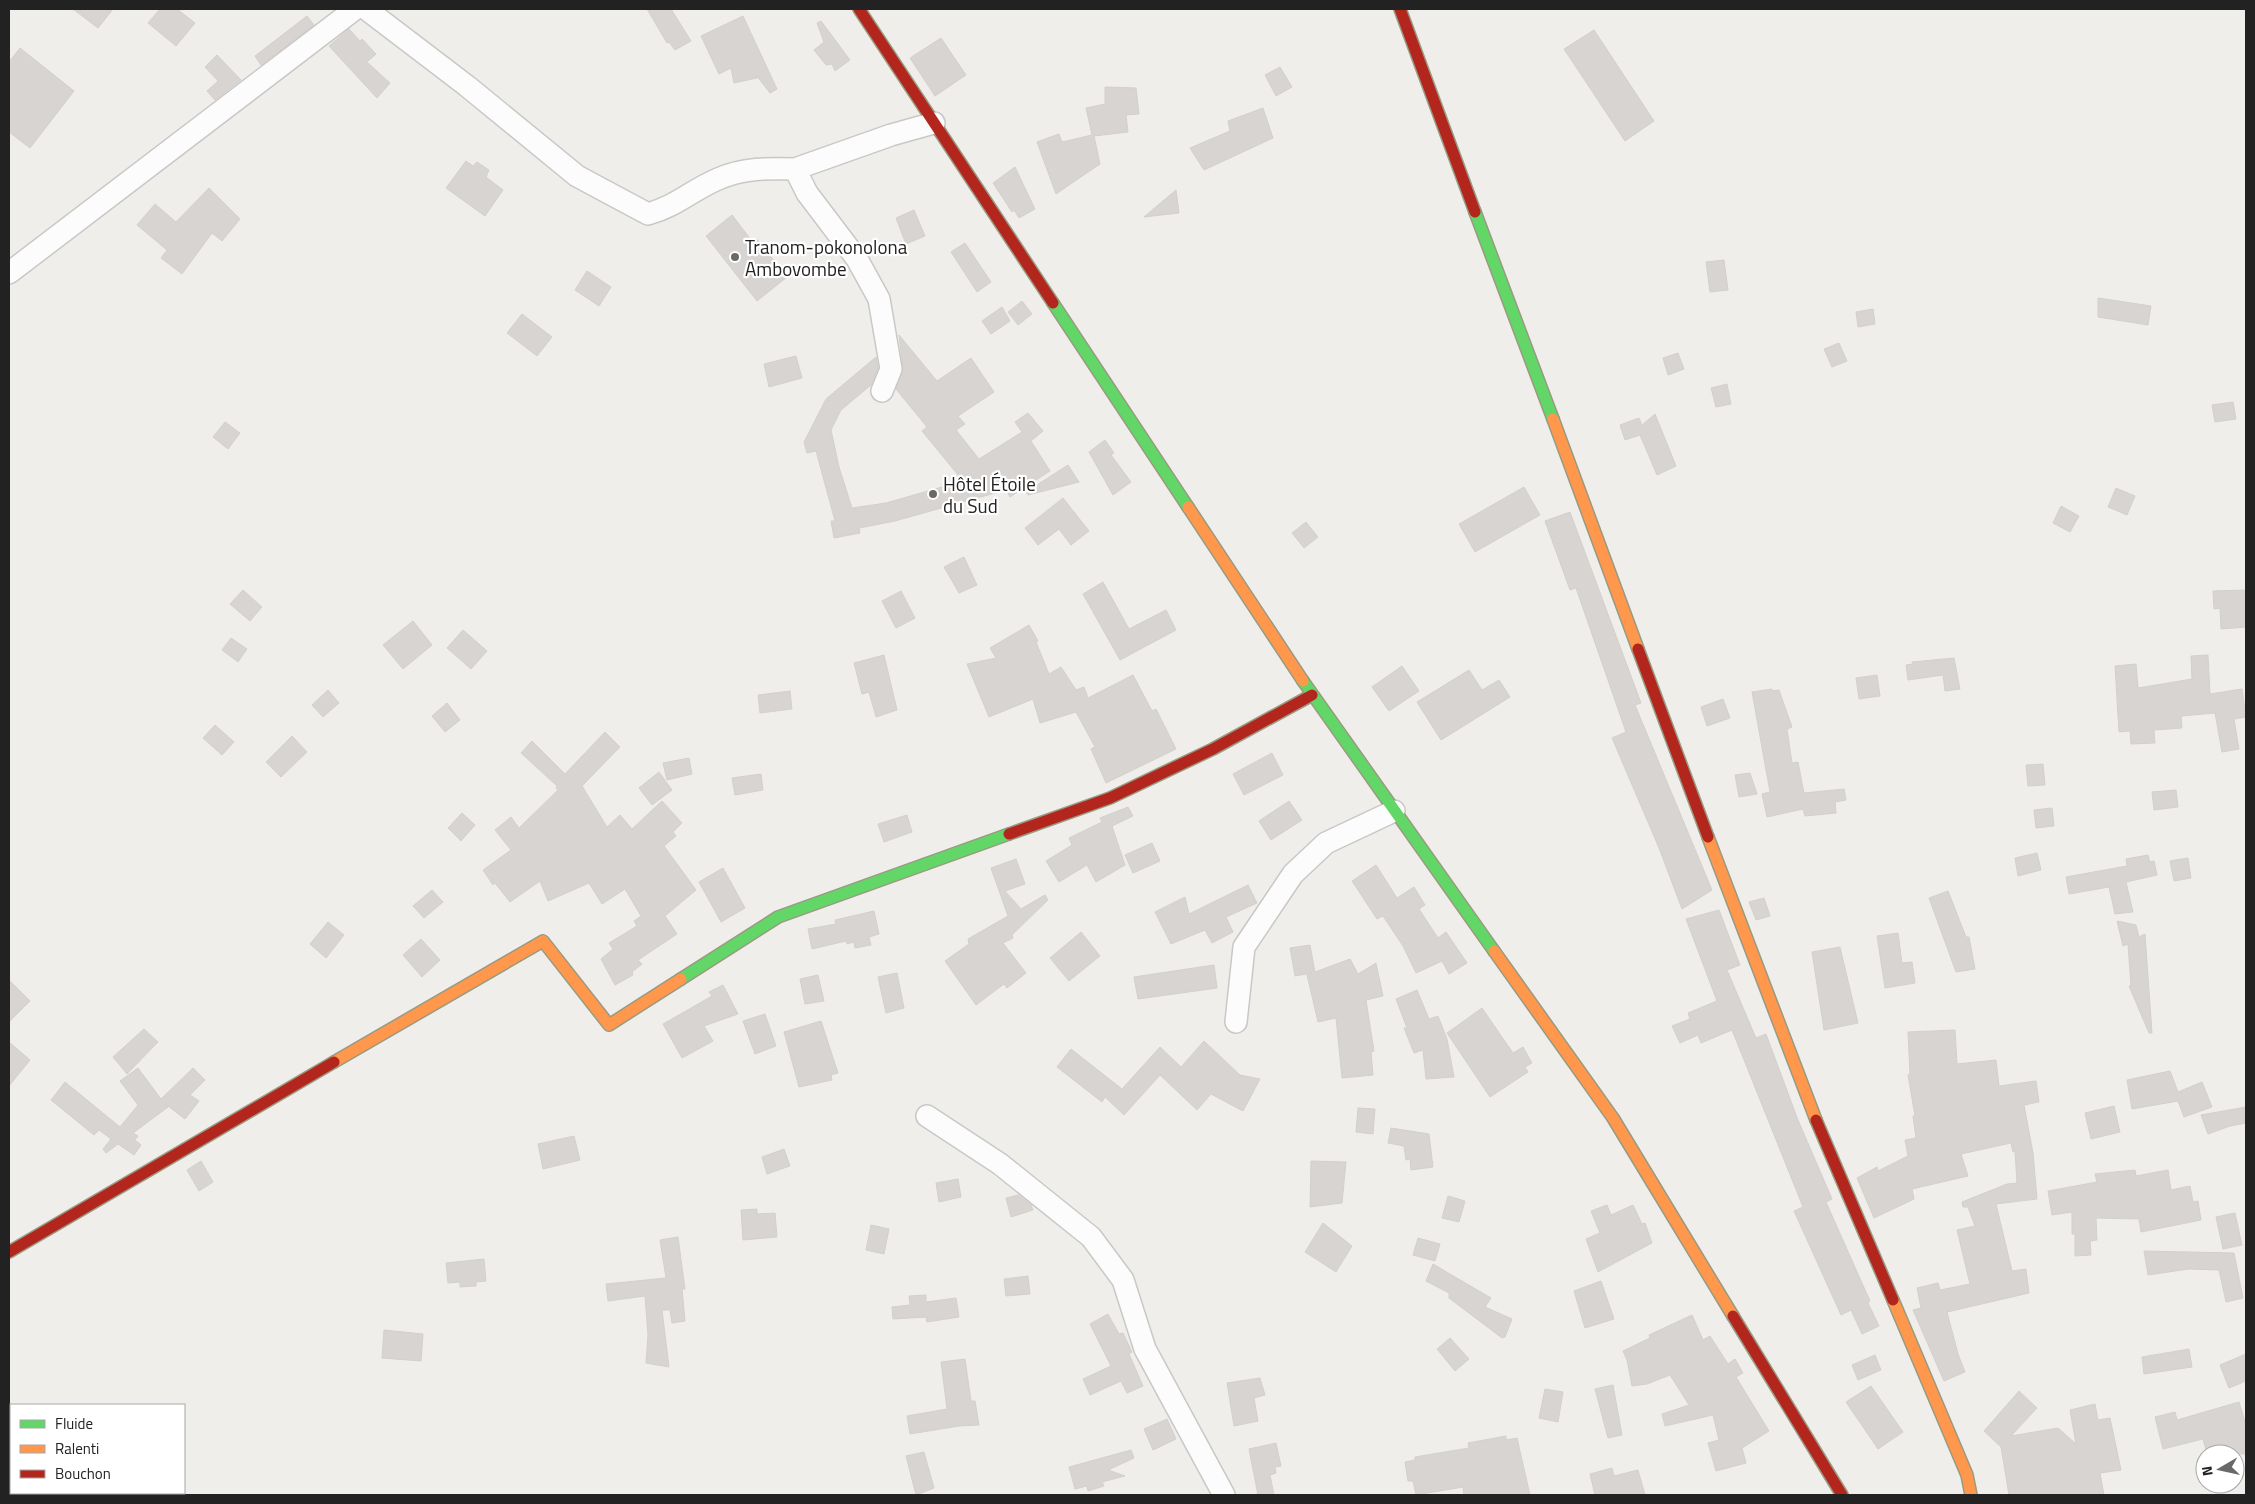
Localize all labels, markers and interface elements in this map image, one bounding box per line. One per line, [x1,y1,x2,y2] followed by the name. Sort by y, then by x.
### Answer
[745,232,908,283] place label: Tranom-pokonolona Ambovombe
[729,251,741,263] marker: Tranom-pokonolona Ambovombe
[943,469,1036,520] place label: Hôtel Étoile du Sud
[927,488,939,500] marker: Hôtel Étoile du Sud
[10,1404,185,1494] legend
[55,1412,93,1435] text: Fluide
[55,1437,99,1460] text: Ralenti
[2195,1444,2245,1494] north arrow
[55,1462,111,1485] text: Bouchon
[2196,1465,2218,1478] text: N

